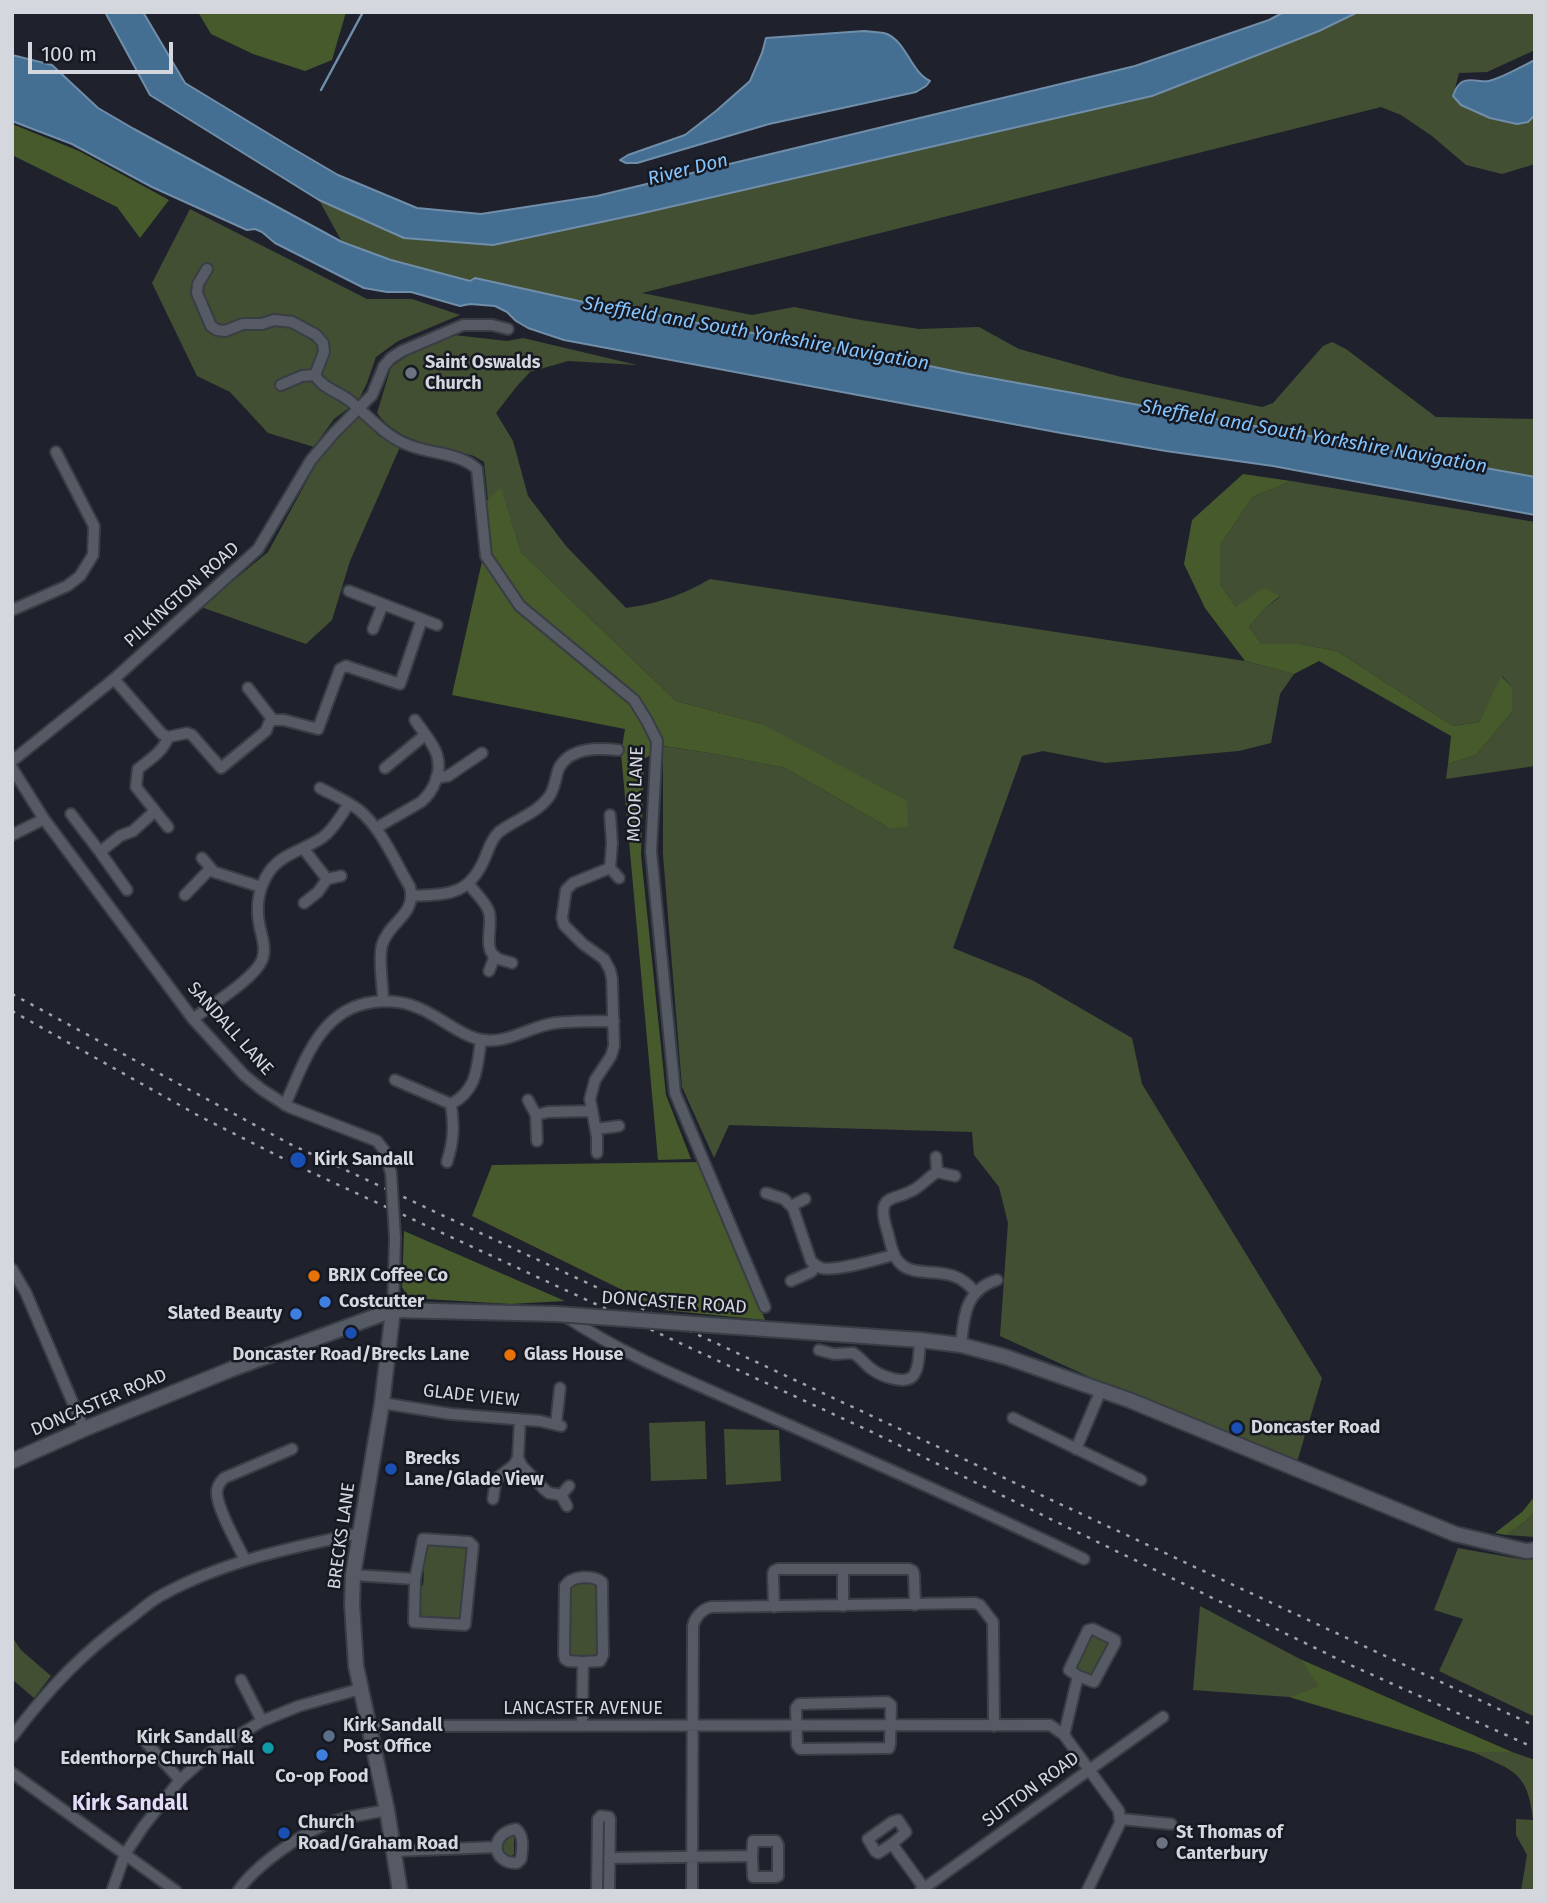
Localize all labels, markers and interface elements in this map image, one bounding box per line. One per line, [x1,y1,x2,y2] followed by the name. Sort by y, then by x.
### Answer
[32,28,177,72] scale bar
[41,41,97,67] text: 100 m
[645,149,731,191] water label: River Don
[581,292,931,376] water label: Sheffield and South Yorkshire Navigation
[425,352,540,394] place label: Saint Oswalds Church
[403,365,419,381] marker: Saint Oswalds Church
[1139,395,1489,479] water label: Sheffield and South Yorkshire Navigation
[120,538,244,652] street label: PILKINGTON ROAD
[624,746,648,842] street label: MOOR LANE
[183,978,277,1080] street label: SANDALL LANE
[314,1149,414,1171] place label: Kirk Sandall
[288,1150,308,1170] marker: Kirk Sandall
[328,1265,448,1287] place label: BRIX Coffee Co
[306,1268,322,1284] marker: BRIX Coffee Co
[601,1287,747,1319] street label: DONCASTER ROAD
[339,1291,424,1313] place label: Costcutter
[317,1294,333,1310] marker: Costcutter
[168,1303,282,1325] place label: Slated Beauty
[288,1306,304,1322] marker: Slated Beauty
[343,1325,359,1341] marker: Doncaster Road/Brecks Lane
[232,1344,470,1366] place label: Doncaster Road/Brecks Lane
[524,1344,624,1366] place label: Glass House
[502,1347,518,1363] marker: Glass House
[28,1365,170,1441] street label: DONCASTER ROAD
[422,1380,520,1412] street label: GLADE VIEW
[1251,1417,1380,1439] place label: Doncaster Road
[1229,1420,1245,1436] marker: Doncaster Road
[405,1448,544,1490] place label: Brecks Lane/Glade View
[383,1461,399,1477] marker: Brecks Lane/Glade View
[324,1481,360,1591] street label: BRECKS LANE
[503,1698,663,1720] street label: LANCASTER AVENUE
[343,1715,443,1758] place label: Kirk Sandall Post Office
[61,1727,254,1770] place label: Kirk Sandall & Edenthorpe Church Hall
[321,1728,337,1744] marker: Kirk Sandall Post Office
[260,1740,276,1756] marker: Kirk Sandall & Edenthorpe Church Hall
[314,1747,330,1763] marker: Co-op Food
[978,1748,1084,1832] street label: SUTTON ROAD
[275,1766,369,1788] place label: Co-op Food
[72,1791,188,1817] district label: Kirk Sandall
[298,1812,458,1854] place label: Church Road/Graham Road
[1176,1822,1283,1864] place label: St Thomas of Canterbury
[276,1825,292,1841] marker: Church Road/Graham Road
[1154,1835,1170,1851] marker: St Thomas of Canterbury

